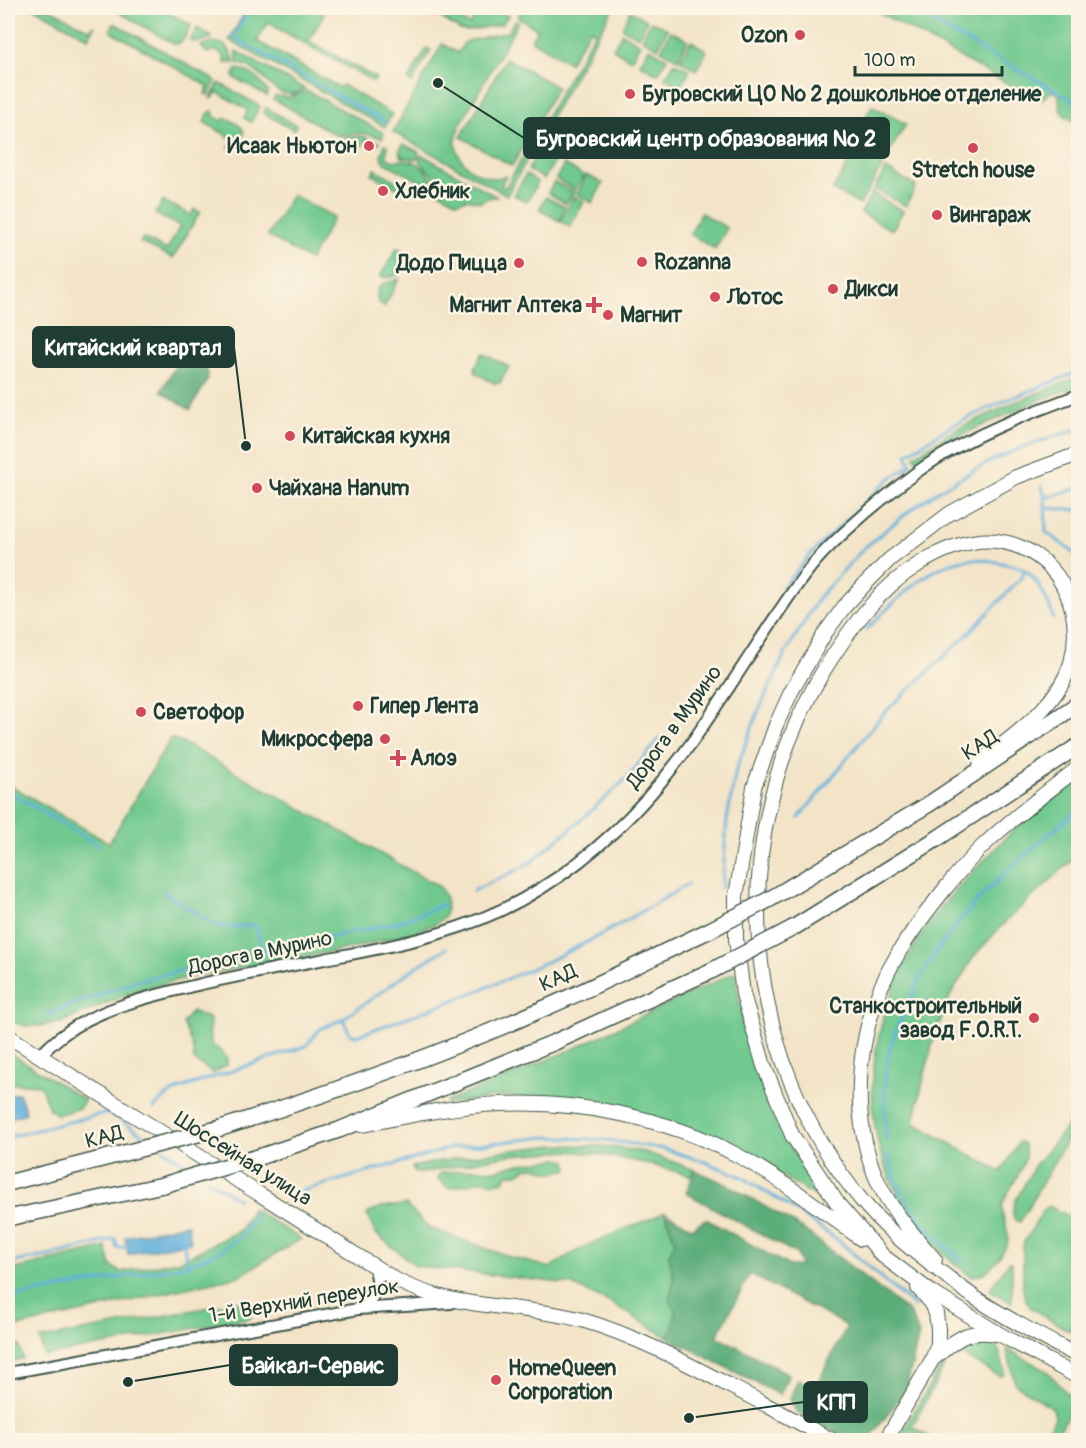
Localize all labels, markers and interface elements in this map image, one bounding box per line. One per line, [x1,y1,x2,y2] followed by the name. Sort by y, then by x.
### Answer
[741,22,788,49] place label: Ozon
[793,28,807,42] marker: Ozon
[855,39,1002,77] scale bar
[864,49,916,72] text: 100 m
[642,81,1042,108] place label: Бугровский ЦО № 2 дошкольное отделение
[623,87,637,101] marker: Бугровский ЦО № 2 дошкольное отделение
[524,118,889,158] callout: Бугровский центр образования № 2
[536,125,876,153] text: Бугровский центр образования № 2
[227,133,357,160] place label: Исаак Ньютон
[362,139,376,153] marker: Исаак Ньютон
[966,141,980,155] marker: Stretch house
[911,157,1035,184] place label: Stretch house
[395,178,471,205] place label: Хлебник
[376,184,390,198] marker: Хлебник
[949,202,1031,229] place label: Вингараж
[930,208,944,222] marker: Вингараж
[654,249,731,276] place label: Rozanna
[395,250,507,277] place label: Додо Пицца
[635,255,649,269] marker: Rozanna
[512,256,526,270] marker: Додо Пицца
[843,276,898,303] place label: Дикси
[826,282,840,296] marker: Дикси
[726,284,784,311] place label: Лотос
[708,290,722,304] marker: Лотос
[449,292,582,319] place label: Магнит Аптека
[587,298,601,312] marker: Магнит Аптека
[620,302,683,329] place label: Магнит
[601,308,615,322] marker: Магнит
[33,327,234,367] callout: Китайский квартал
[44,334,222,362] text: Китайский квартал
[302,423,450,450] place label: Китайская кухня
[283,429,297,443] marker: Китайская кухня
[269,475,410,502] place label: Чайхана Hanum
[250,481,264,495] marker: Чайхана Hanum
[619,660,728,795] street label: Дорога в Мурино
[370,693,479,720] place label: Гипер Лента
[153,699,245,726] place label: Светофор
[351,699,365,713] marker: Гипер Лента
[134,705,148,719] marker: Светофор
[957,723,1004,767] street label: КАД
[261,726,373,753] place label: Микросфера
[378,732,392,746] marker: Микросфера
[410,745,457,772] place label: Алоэ
[391,751,405,765] marker: Алоэ
[185,925,334,982] street label: Дорога в Мурино
[535,958,581,998] street label: КАД
[829,993,1022,1044] place label: Станкостроительный завод F.O.R.T.
[1027,1011,1041,1025] marker: Станкостроительный завод F.O.R.T.
[169,1106,317,1212] street label: Шоссейная улица
[82,1119,126,1155] street label: КАД
[207,1273,401,1329] street label: 1-й Верхний переулок
[230,1345,397,1385] callout: Байкал-Сервис
[241,1352,385,1380] text: Байкал-Сервис
[508,1355,617,1406] place label: HomeQueen Corporation
[489,1373,503,1387] marker: HomeQueen Corporation
[804,1382,867,1422] callout: КПП
[816,1389,856,1417] text: КПП

